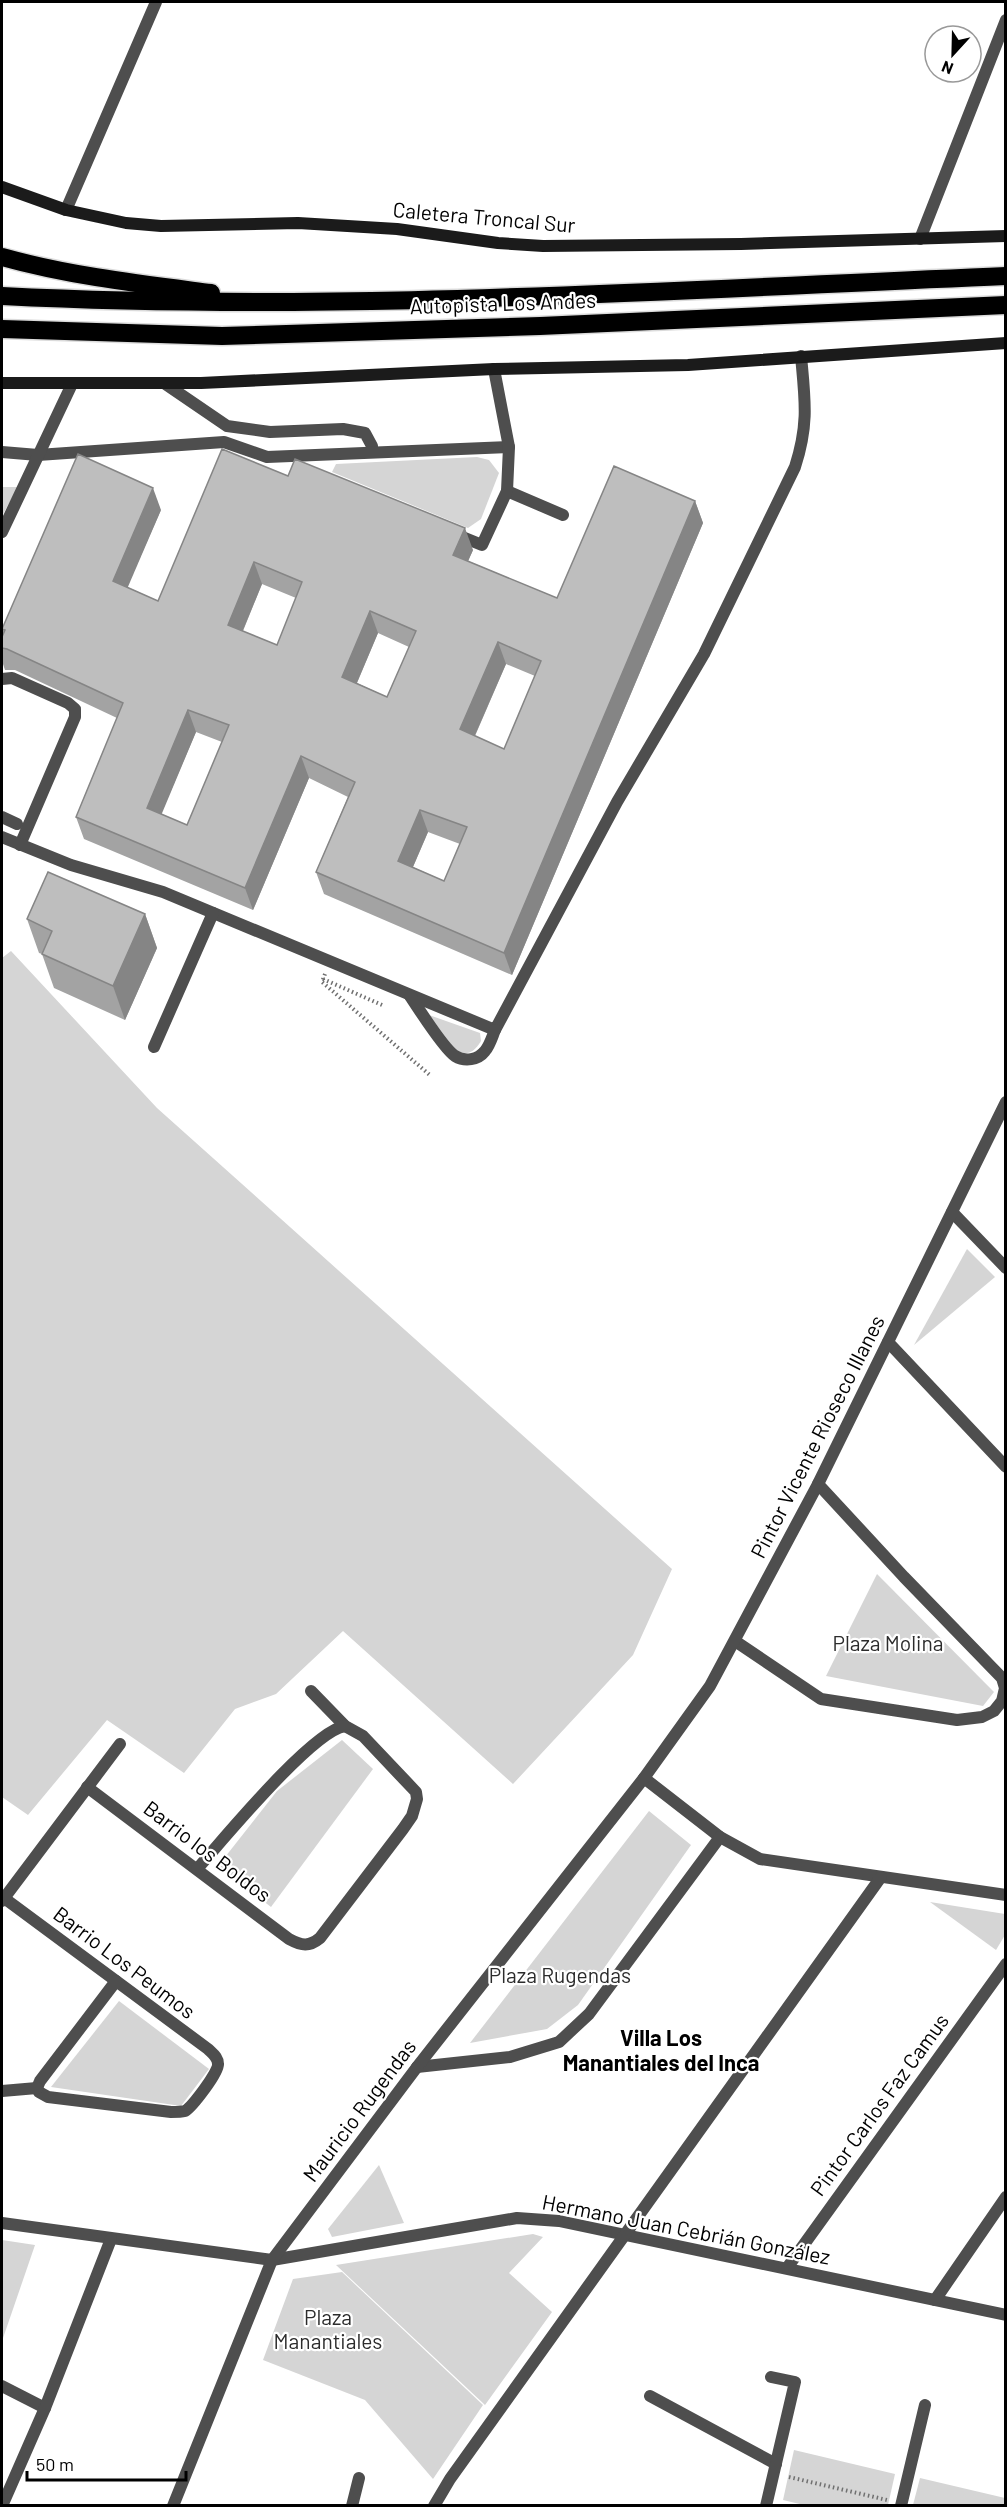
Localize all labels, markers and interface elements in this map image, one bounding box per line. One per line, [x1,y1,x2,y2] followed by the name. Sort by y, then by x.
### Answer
[923,24,983,84] north arrow
[939,58,956,79] text: N
[392,196,577,237] street label: Caletera Troncal Sur
[409,287,597,318] street label: Autopista Los Andes
[744,1311,889,1562] street label: Pintor Vicente Rioseco Illanes
[833,1630,943,1655] park label: Plaza Molina
[139,1795,277,1907] street label: Barrio los Boldos
[49,1900,201,2023] street label: Barrio Los Peumos
[489,1962,631,1987] park label: Plaza Rugendas
[804,2008,953,2200] street label: Pintor Carlos Faz Camus
[563,2024,759,2075] district label: Villa Los Manantiales del Inca
[297,2034,421,2186] street label: Mauricio Rugendas
[540,2188,832,2269] street label: Hermano Juan Cebrián González
[274,2304,382,2353] park label: Plaza Manantiales
[27,2444,186,2482] scale bar
[36,2453,74,2475] text: 50 m

